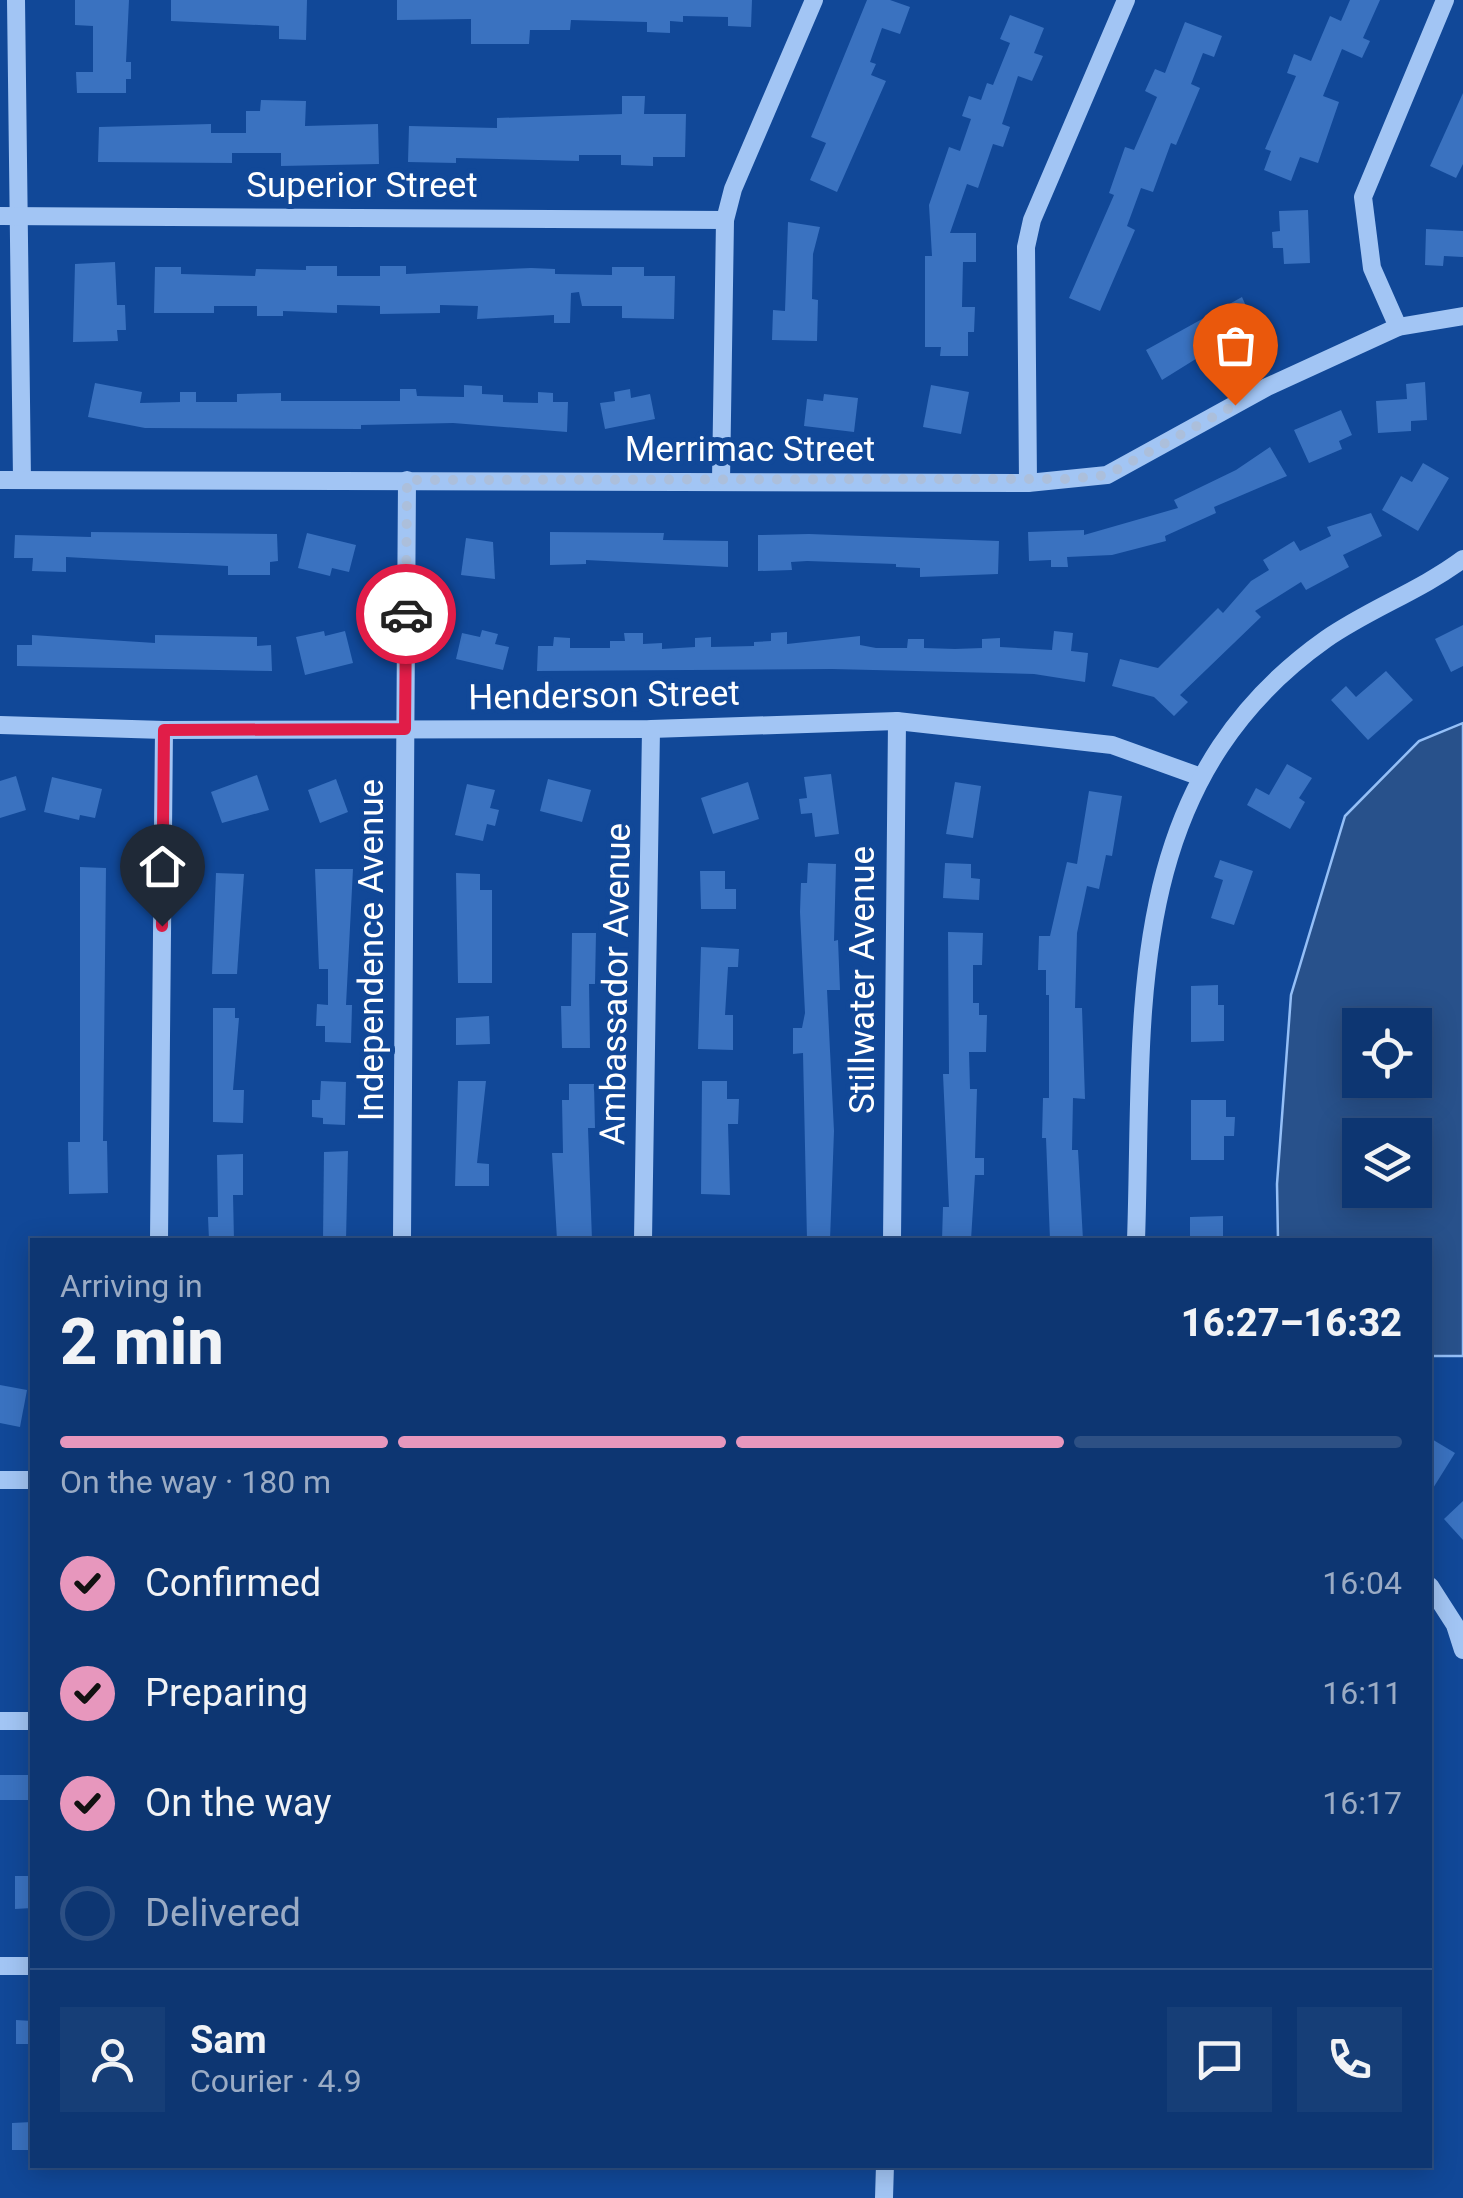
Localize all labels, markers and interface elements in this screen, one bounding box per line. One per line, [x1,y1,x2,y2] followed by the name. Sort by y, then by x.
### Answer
[246,165,478,206] street label: Superior Street
[1193,303,1278,406] pin
[1208,318,1263,373] icon: bag
[625,429,875,470] street label: Merrimac Street
[356,564,456,664] courier
[379,587,434,642] icon: car
[468,673,740,718] street label: Henderson Street
[351,779,392,1121] street label: Independence Avenue
[592,823,639,1145] street label: Ambassador Avenue
[120,824,205,927] pin
[135,839,190,894] icon: home
[842,846,883,1114] street label: Stillwater Avenue
[1342,1008,1432,1208] map controls
[1342,1008,1432,1098] button: locate
[1342,1118,1432,1208] button: layers
[60,1267,203,1305] text: Arriving in
[1181,1301,1402,1345] text: 16:27–16:32
[60,1304,224,1380] text: 2 min
[60,1463,331,1501] text: On the way · 180 m
[60,1556,115,1611] icon: check
[145,1561,321,1605] text: Confirmed
[1322,1564,1402,1602] text: 16:04
[60,1666,115,1721] icon: check
[145,1671,308,1715] text: Preparing
[1322,1674,1402,1712] text: 16:11
[60,1776,115,1831] icon: check
[145,1781,331,1825] text: On the way
[1322,1784,1402,1822] text: 16:17
[145,1891,301,1935] text: Delivered
[60,2007,165,2112] button: person
[1167,2007,1272,2112] button: chat
[1297,2007,1402,2112] button: phone
[190,2018,267,2062] text: Sam
[190,2062,362,2100] text: Courier · 4.9

